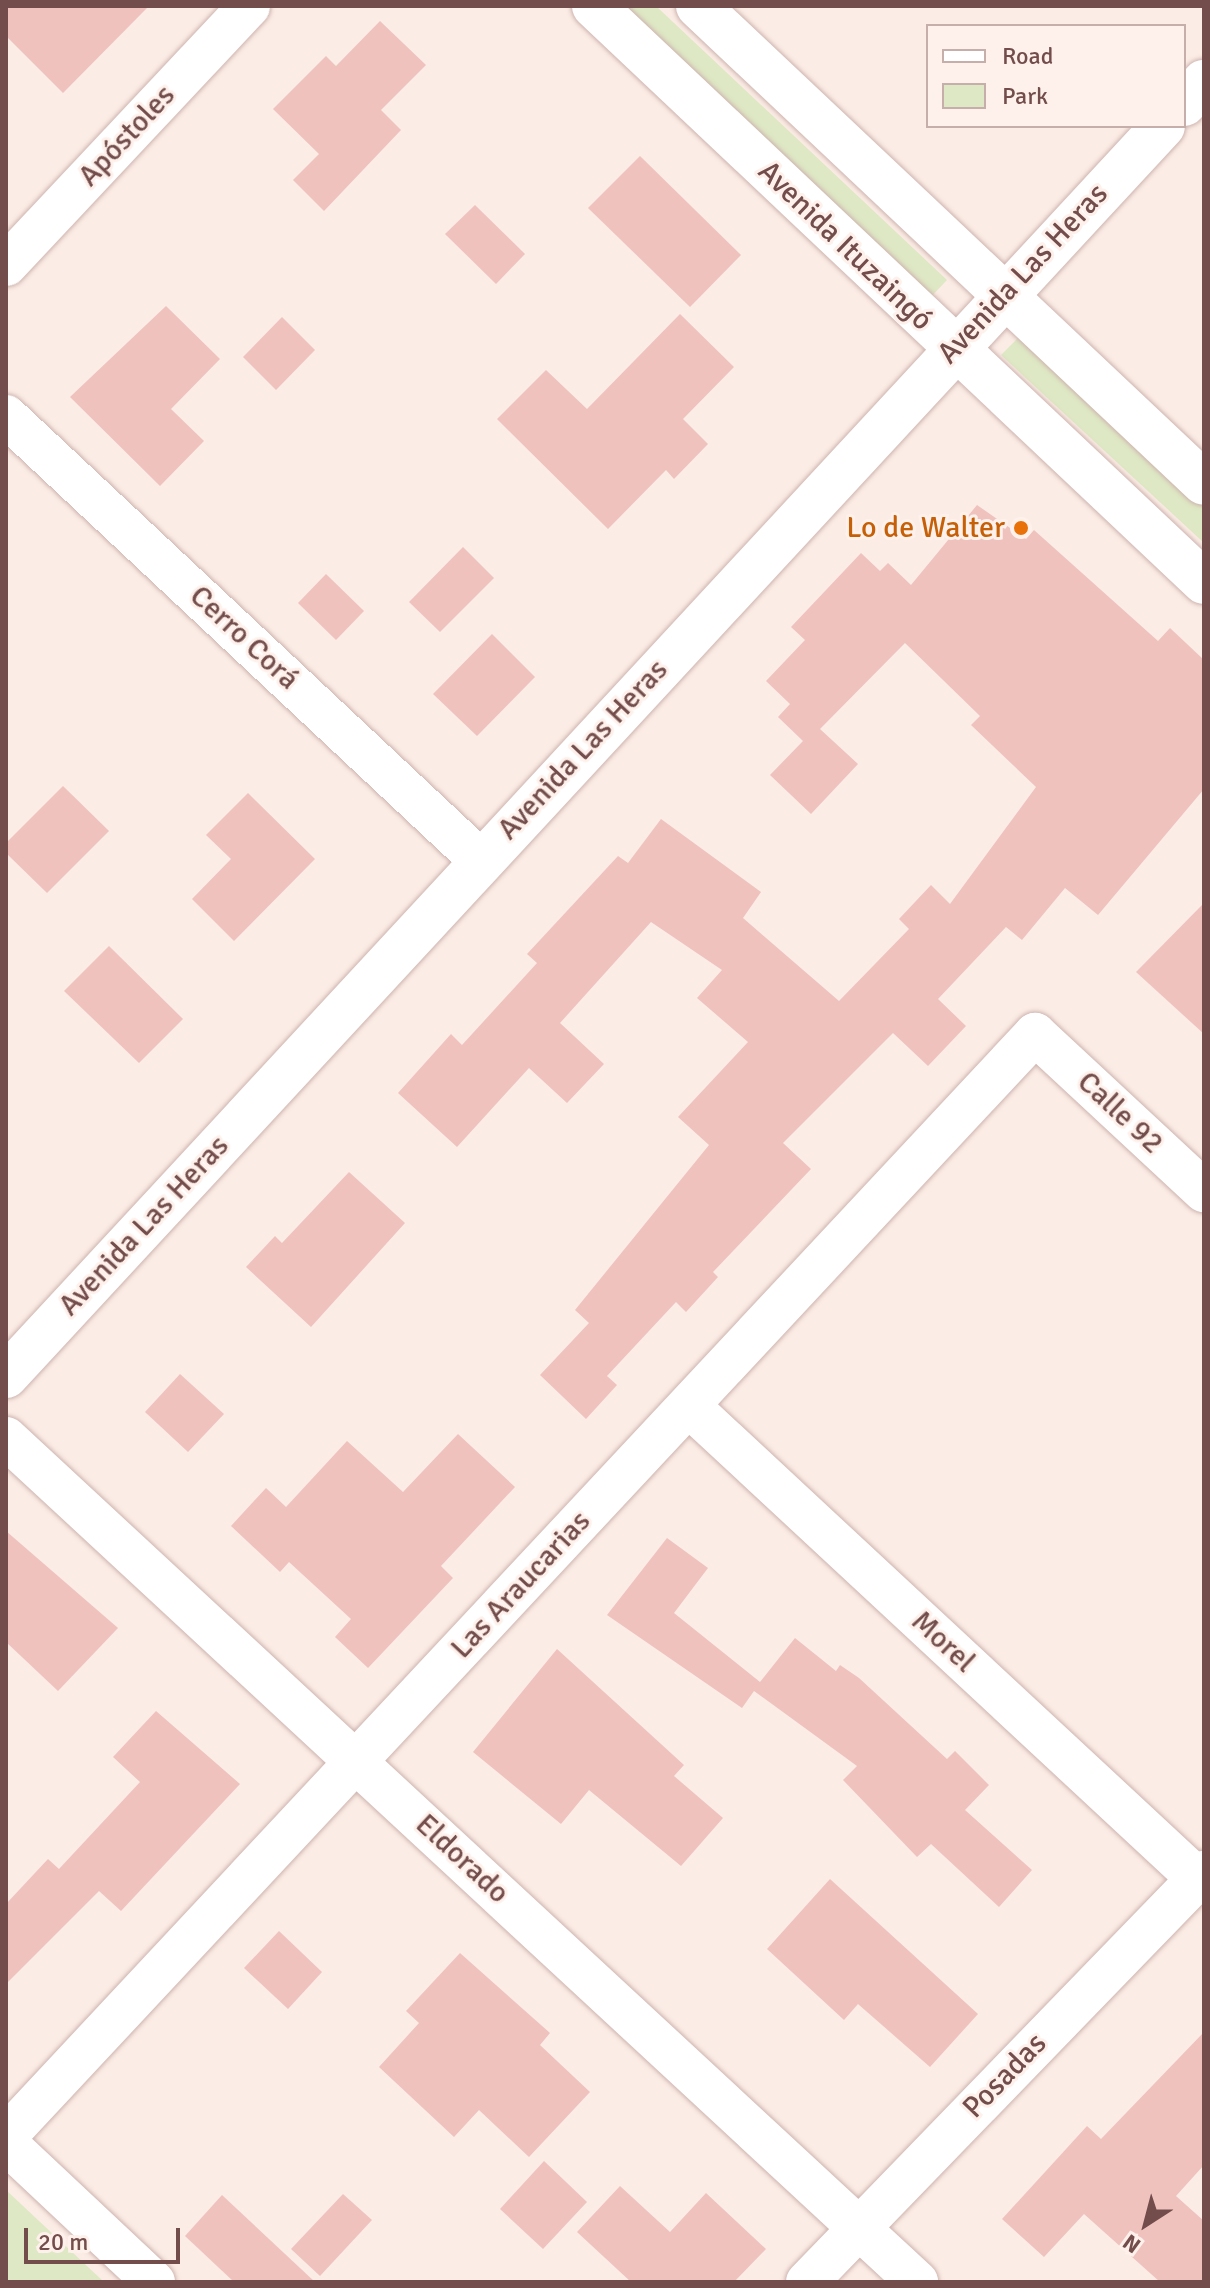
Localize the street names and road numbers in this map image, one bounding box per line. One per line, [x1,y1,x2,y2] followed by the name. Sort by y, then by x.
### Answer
[71,78,183,194] street label: Apóstoles
[750,154,940,338] street label: Avenida Ituzaingó
[930,177,1116,371] street label: Avenida Las Heras
[182,578,306,698] street label: Cerro Corá
[490,653,676,847] street label: Avenida Las Heras
[1070,1064,1170,1162] street label: Calle 92
[51,1129,237,1323] street label: Avenida Las Heras
[444,1504,598,1666] street label: Las Araucarias
[904,1604,982,1680] street label: Morel
[408,1807,516,1911] street label: Eldorado
[956,2026,1054,2126] street label: Posadas

